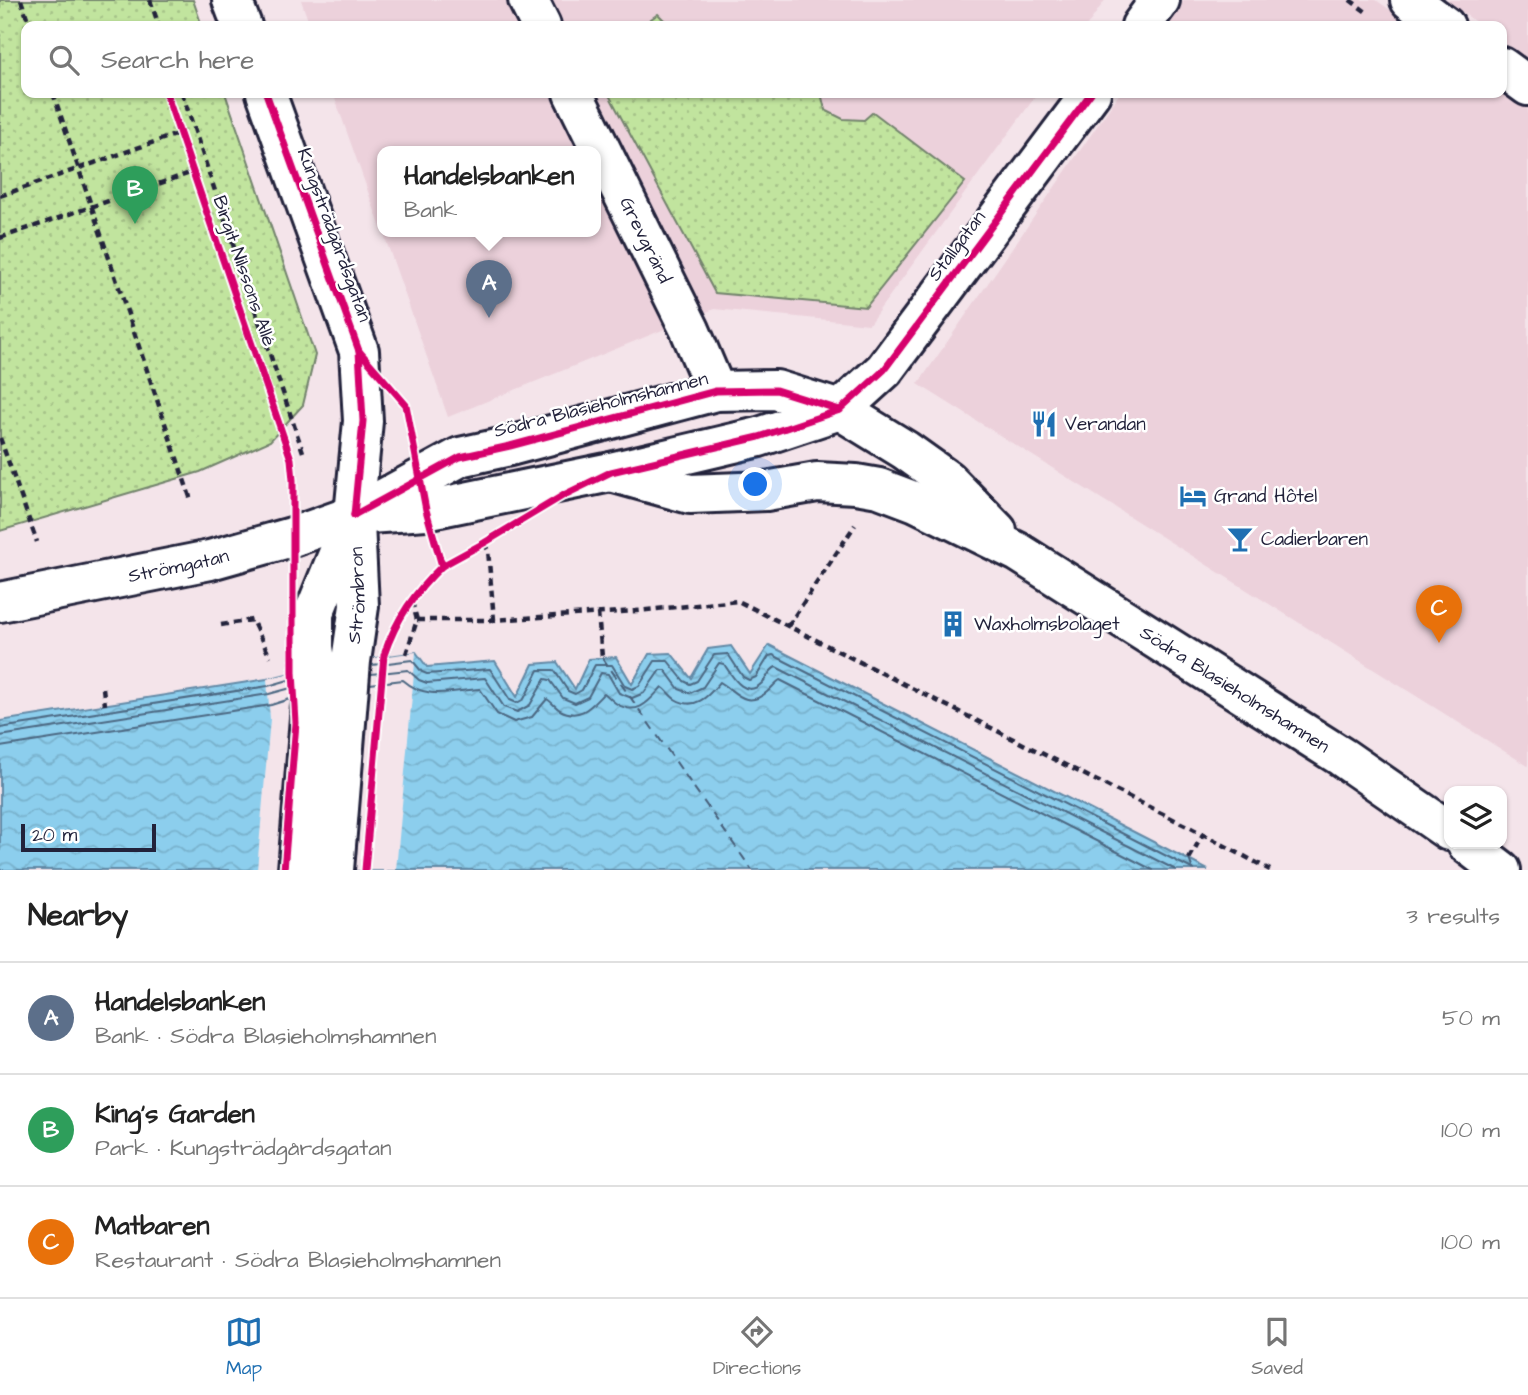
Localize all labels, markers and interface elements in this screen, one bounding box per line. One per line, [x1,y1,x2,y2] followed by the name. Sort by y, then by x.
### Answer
[21,21,1507,98] search box
[45,41,83,79] icon: search
[101,42,254,78] text: Search here
[289,144,378,326] street label: Kungsträdgårdsgatan
[377,146,601,237] popup
[404,158,574,194] text: Handelsbanken
[112,166,158,224] pin: B
[205,192,282,350] street label: Birgit Nilssons Allé
[613,192,678,288] street label: Grevgränd
[404,194,458,226] text: Bank
[922,205,993,287] street label: Stallgatan
[466,260,512,318] pin: A
[491,365,711,445] street label: Södra Blasieholmshamnen
[1029,409,1059,439] restaurant icon: Verandan
[1065,411,1146,438] place label: Verandan
[738,467,772,501] your location
[1178,481,1208,511] hotel icon: Grand Hôtel
[1214,483,1317,510] place label: Grand Hôtel
[1225,524,1255,554] bar icon: Cadierbaren
[1261,526,1368,553] place label: Cadierbaren
[126,542,232,590] street label: Strömgatan
[340,546,373,645] street label: Strömbron
[1416,585,1462,643] pin: C
[938,609,968,639] building icon: Waxholmsbolaget
[974,611,1120,639] place label: Waxholmsbolaget
[1135,619,1335,759] street label: Södra Blasieholmshamnen
[1444,786,1507,849] map controls
[1444,786,1507,849] button: layers
[21,821,156,853] scale bar
[32,822,77,849] text: 20 m
[28,895,128,937] text: Nearby
[1406,900,1500,932] text: 3 results
[95,984,265,1020] text: Handelsbanken
[44,1002,58,1034] text: A
[1442,1002,1500,1034] text: 50 m
[95,1020,436,1052] text: Bank · Södra Blasieholmshamnen
[95,1096,255,1132] text: King's Garden
[43,1114,59,1146] text: B
[1441,1114,1500,1146] text: 100 m
[95,1132,391,1164] text: Park · Kungsträdgårdsgatan
[95,1208,210,1244] text: Matbaren
[43,1226,59,1258] text: C
[1441,1226,1500,1258] text: 100 m
[95,1244,501,1276] text: Restaurant · Södra Blasieholmshamnen
[225,1313,263,1382] tab: Map
[713,1313,801,1382] tab: Directions
[1251,1313,1303,1382] tab: Saved

